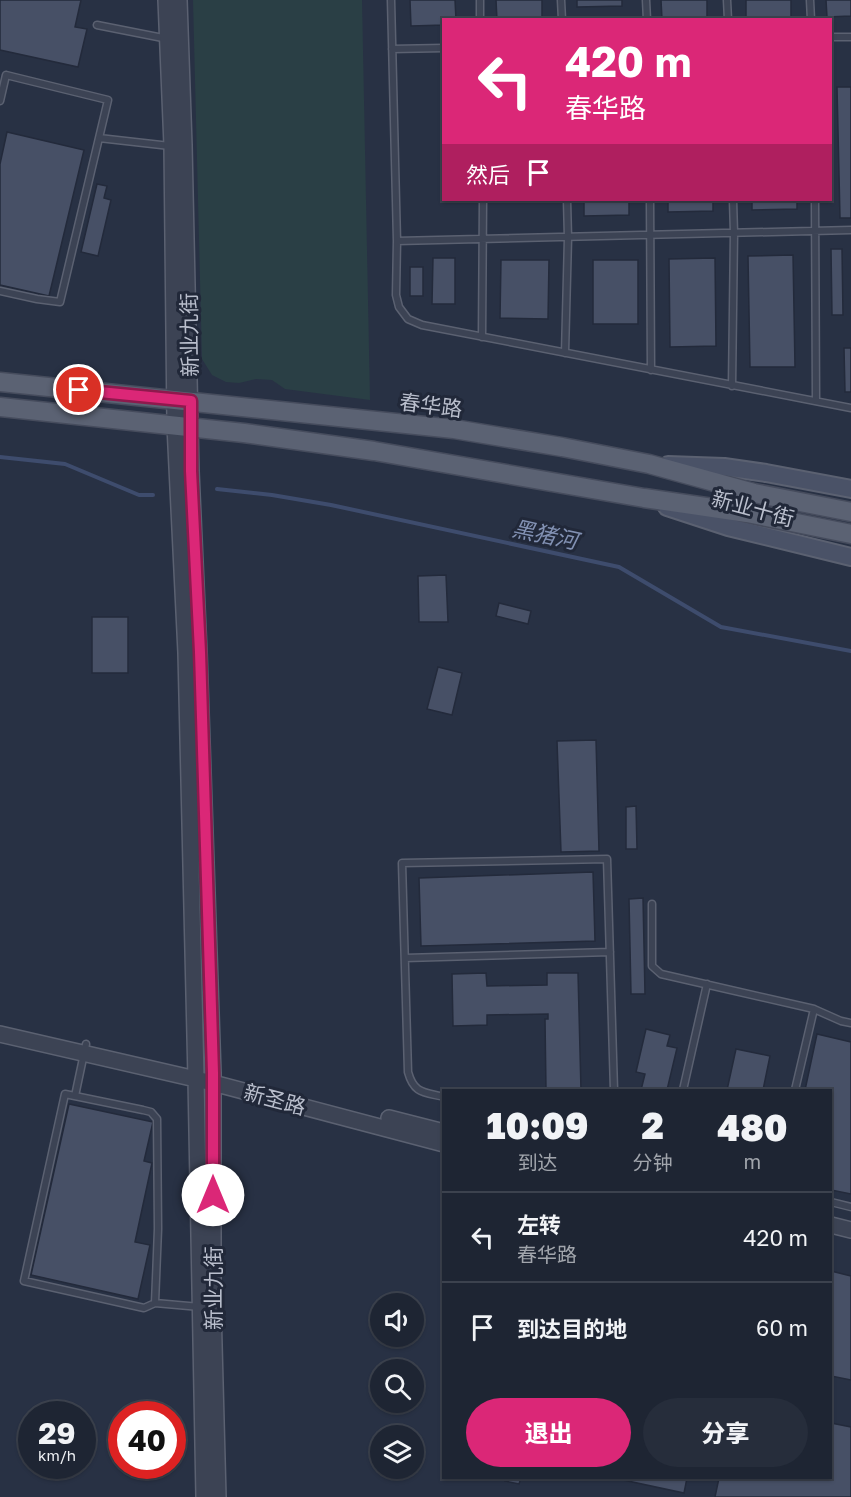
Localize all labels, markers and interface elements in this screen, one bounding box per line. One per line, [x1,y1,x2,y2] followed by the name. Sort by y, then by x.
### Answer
[565,36,691,86] text: 420 m
[466,42,544,120] icon: left
[565,92,646,124] text: 春华路
[522,156,555,189] icon: arrive
[466,161,510,188] text: 然后
[175,293,203,377] street label: 新业九街
[53,364,104,415] pin
[62,373,95,406] icon: arrive
[398,388,464,422] street label: 春华路
[709,485,797,531] street label: 新业十街
[510,514,584,555] water label: 黑猪河
[241,1078,309,1120] street label: 新圣路
[486,1104,588,1147] text: 10:09
[642,1104,664,1147] text: 2
[717,1106,787,1149] text: 480
[744,1149,761,1173] text: m
[517,1150,557,1174] text: 到达
[633,1150,673,1174] text: 分钟
[181,1163,245,1227] position arrow
[517,1211,561,1238] text: 左转
[466,1221,499,1254] icon: left
[743,1224,808,1251] text: 420 m
[517,1242,577,1266] text: 春华路
[200,1246,226,1330] street label: 新业九街
[370,1293,424,1479] map controls
[370,1293,424,1347] button: sound
[466,1311,499,1344] icon: arrive
[756,1314,808,1341] text: 60 m
[517,1315,627,1342] text: 到达目的地
[370,1359,424,1413] button: search
[466,1398,631,1467] button: 退出
[643,1398,808,1467] button: 分享
[108,1401,186,1479] speed limit sign: 40
[38,1415,76,1451] text: 29
[370,1425,424,1479] button: layers
[38,1446,76,1464] text: km/h

